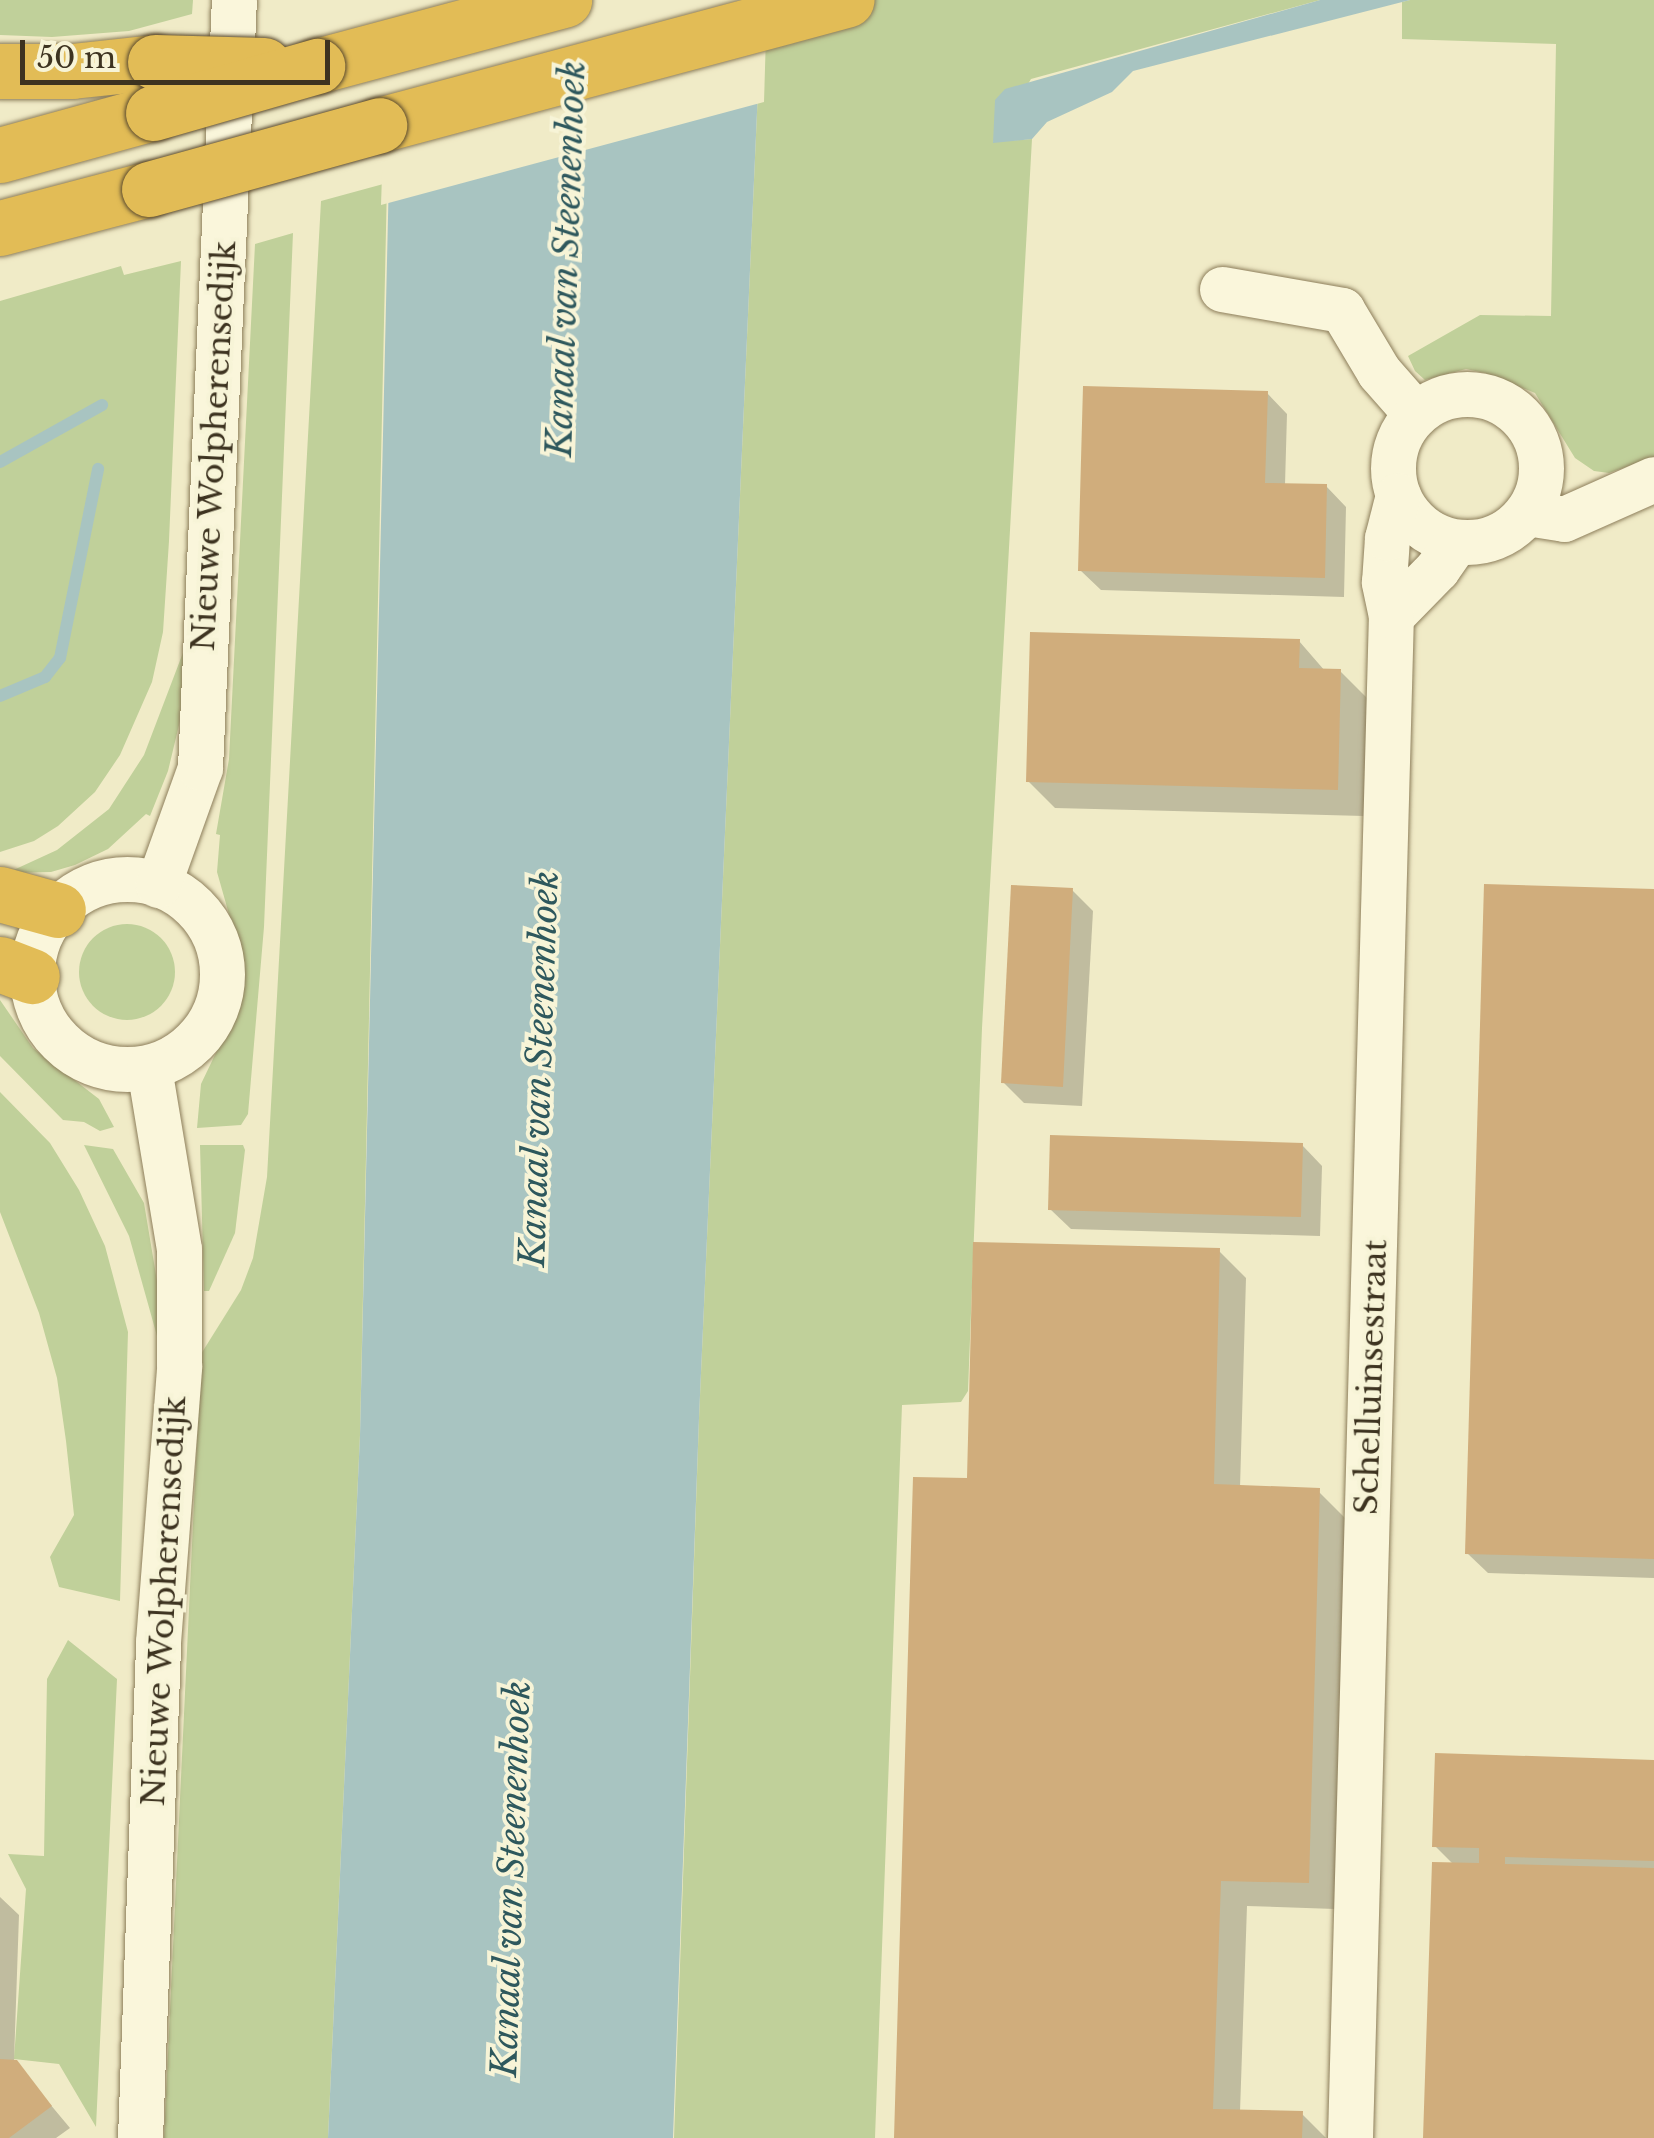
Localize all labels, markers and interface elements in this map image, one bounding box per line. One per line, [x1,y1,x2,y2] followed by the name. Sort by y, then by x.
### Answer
[25,20,335,82] scale bar
[37,39,116,76] text: 50 m
[538,59,594,459] water label: Kanaal van Steenenhoek
[184,239,244,653] street label: Nieuwe Wolpherensedijk
[511,869,567,1269] water label: Kanaal van Steenenhoek
[1347,1239,1395,1515] street label: Schelluinsestraat
[134,1394,194,1808] street label: Nieuwe Wolpherensedijk
[483,1679,539,2079] water label: Kanaal van Steenenhoek

